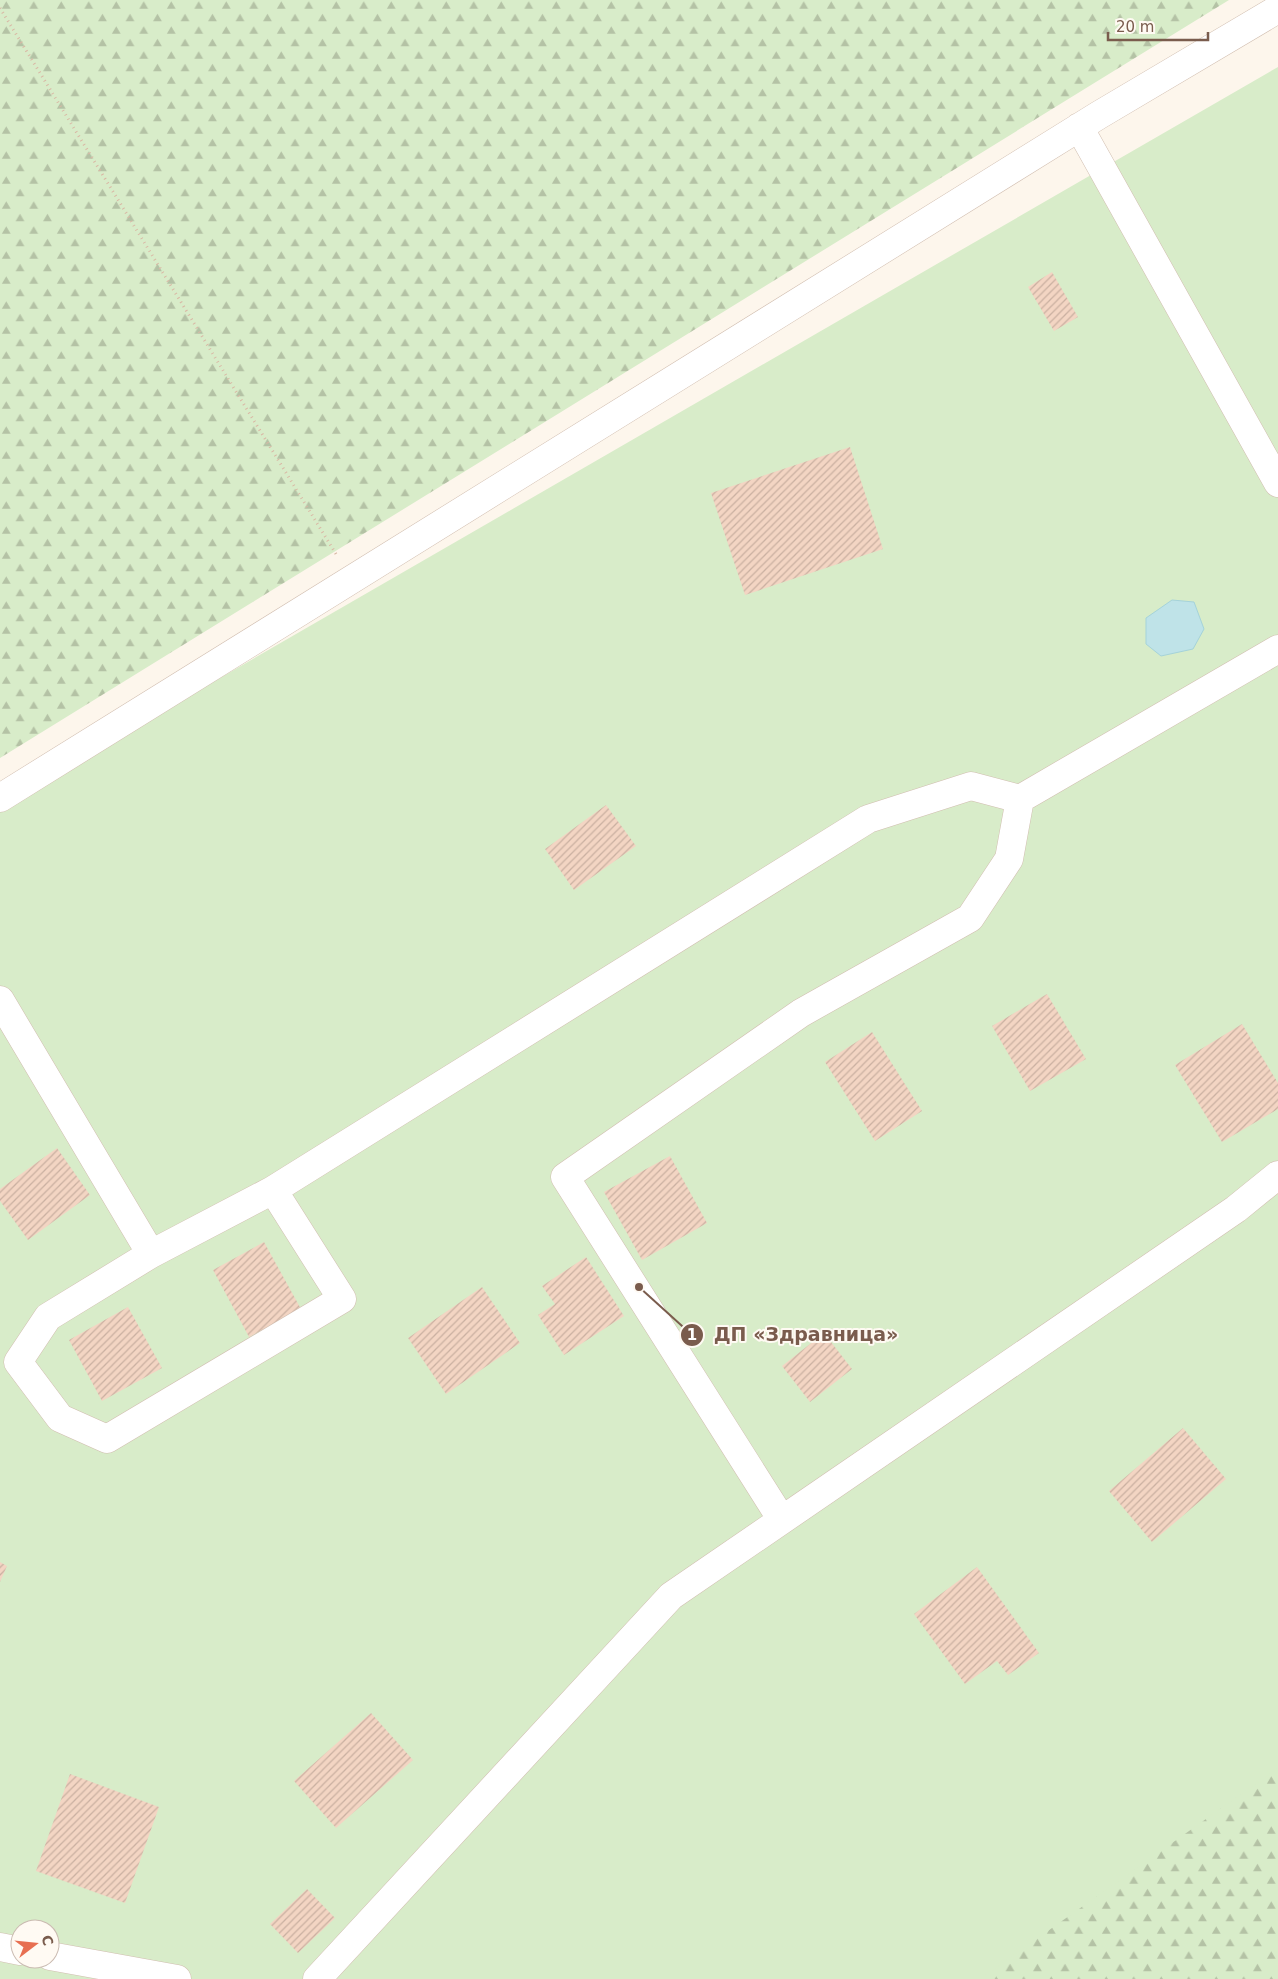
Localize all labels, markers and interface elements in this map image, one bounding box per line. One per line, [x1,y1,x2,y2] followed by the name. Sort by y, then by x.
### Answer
[1108,10,1208,42] scale bar
[1116,18,1154,36] text: 20 m
[679,1318,909,1352] callout: ДП «Здравница»
[714,1323,898,1345] text: ДП «Здравница»
[687,1326,697,1344] text: 1
[10,1919,60,1969] north arrow
[38,1933,57,1948] text: С

